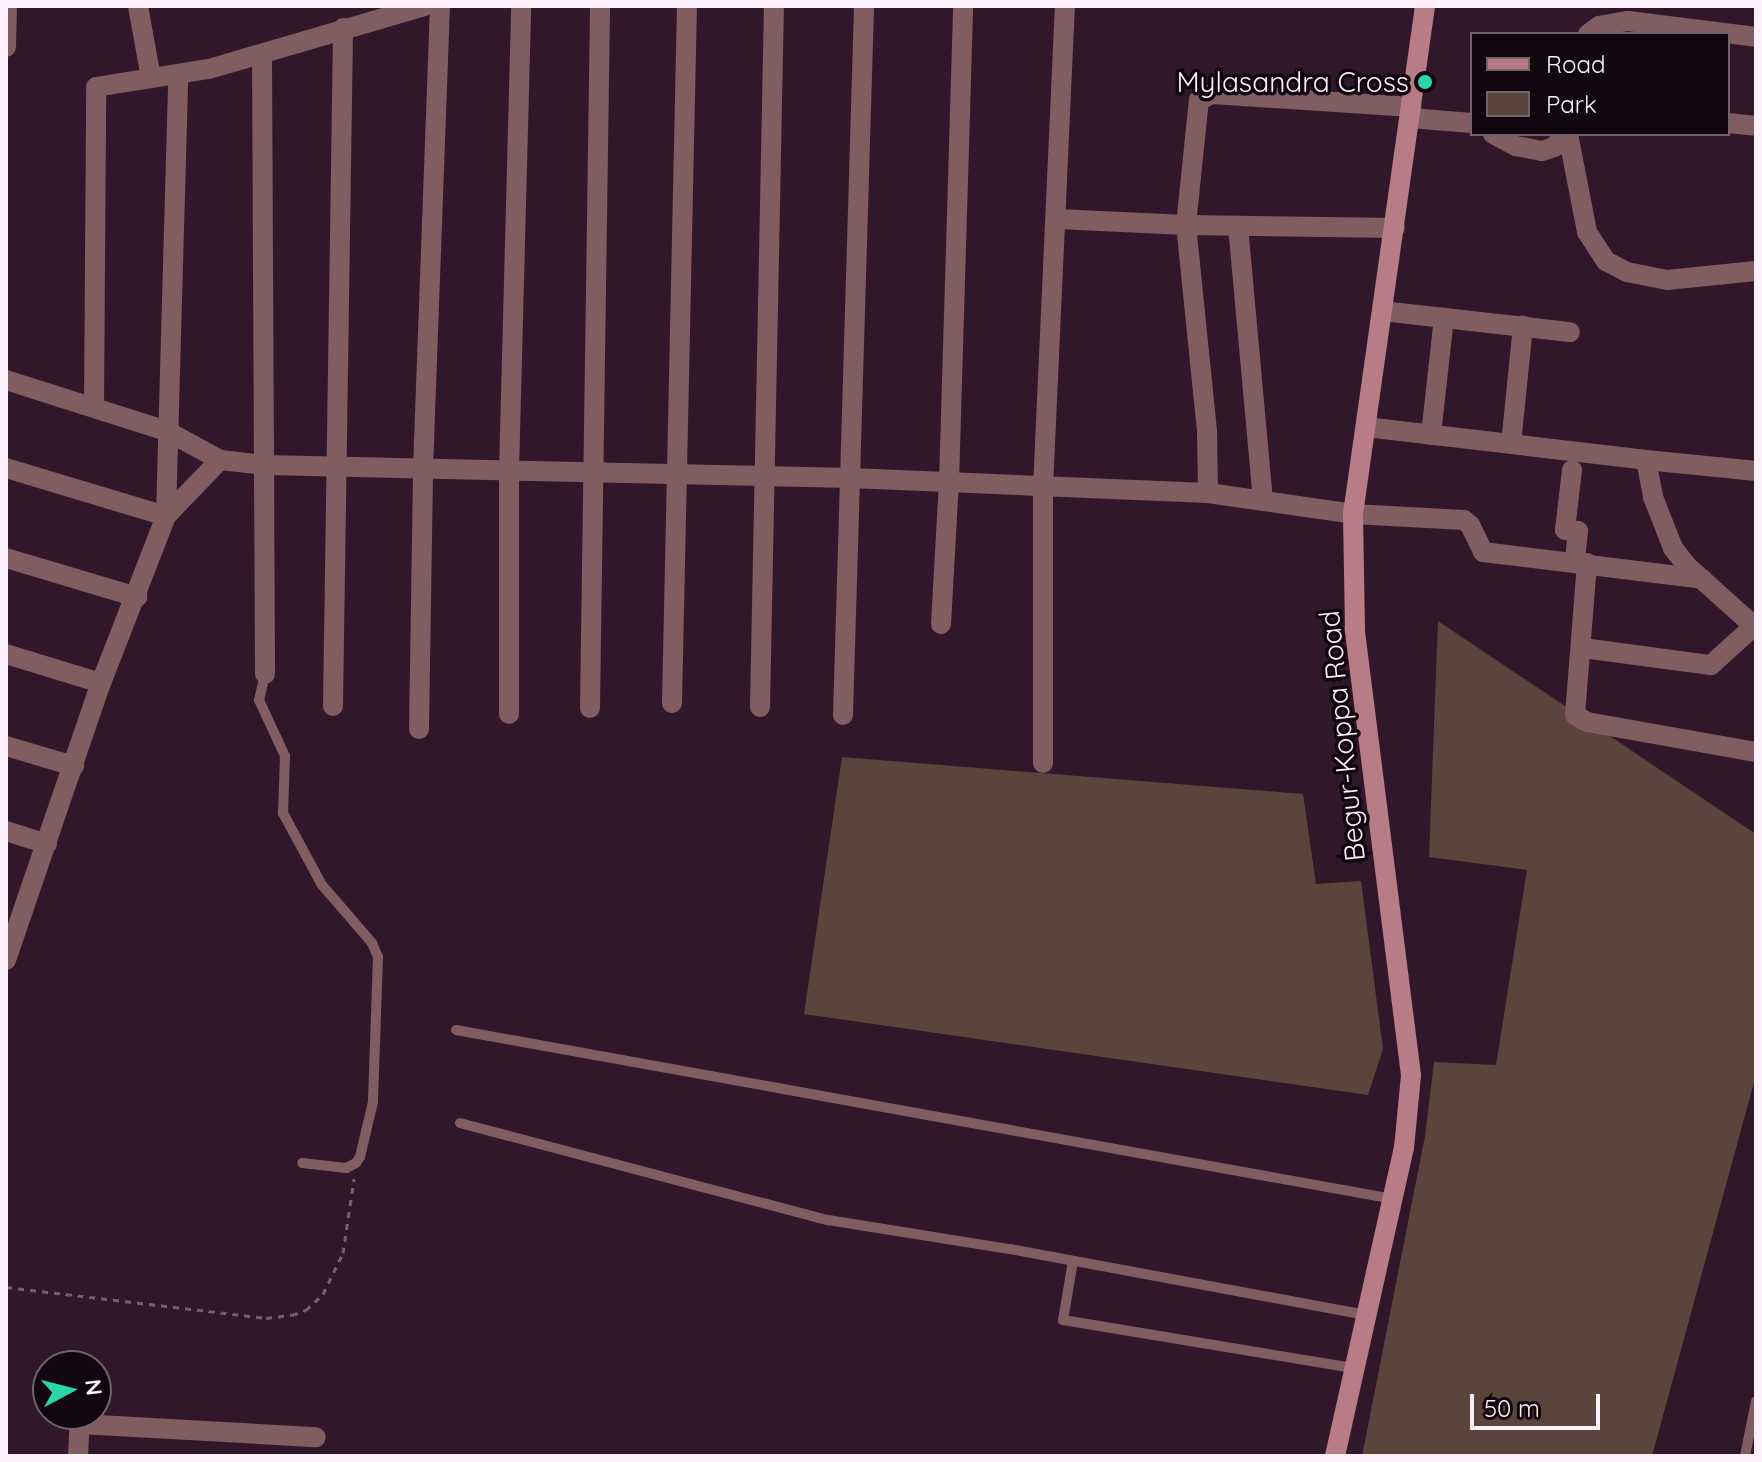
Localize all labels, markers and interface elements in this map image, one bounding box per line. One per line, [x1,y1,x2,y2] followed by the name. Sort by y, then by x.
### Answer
[1470,32,1730,136] legend
[1546,49,1606,79] text: Road
[1176,65,1409,99] place label: Mylasandra Cross
[1416,73,1434,91] marker: Mylasandra Cross
[1546,89,1597,119] text: Park
[1312,609,1372,863] street label: Begur-Koppa Road
[32,1350,112,1430] north arrow
[79,1378,109,1397] text: N
[1474,1378,1604,1428] scale bar
[1484,1393,1540,1423] text: 50 m

